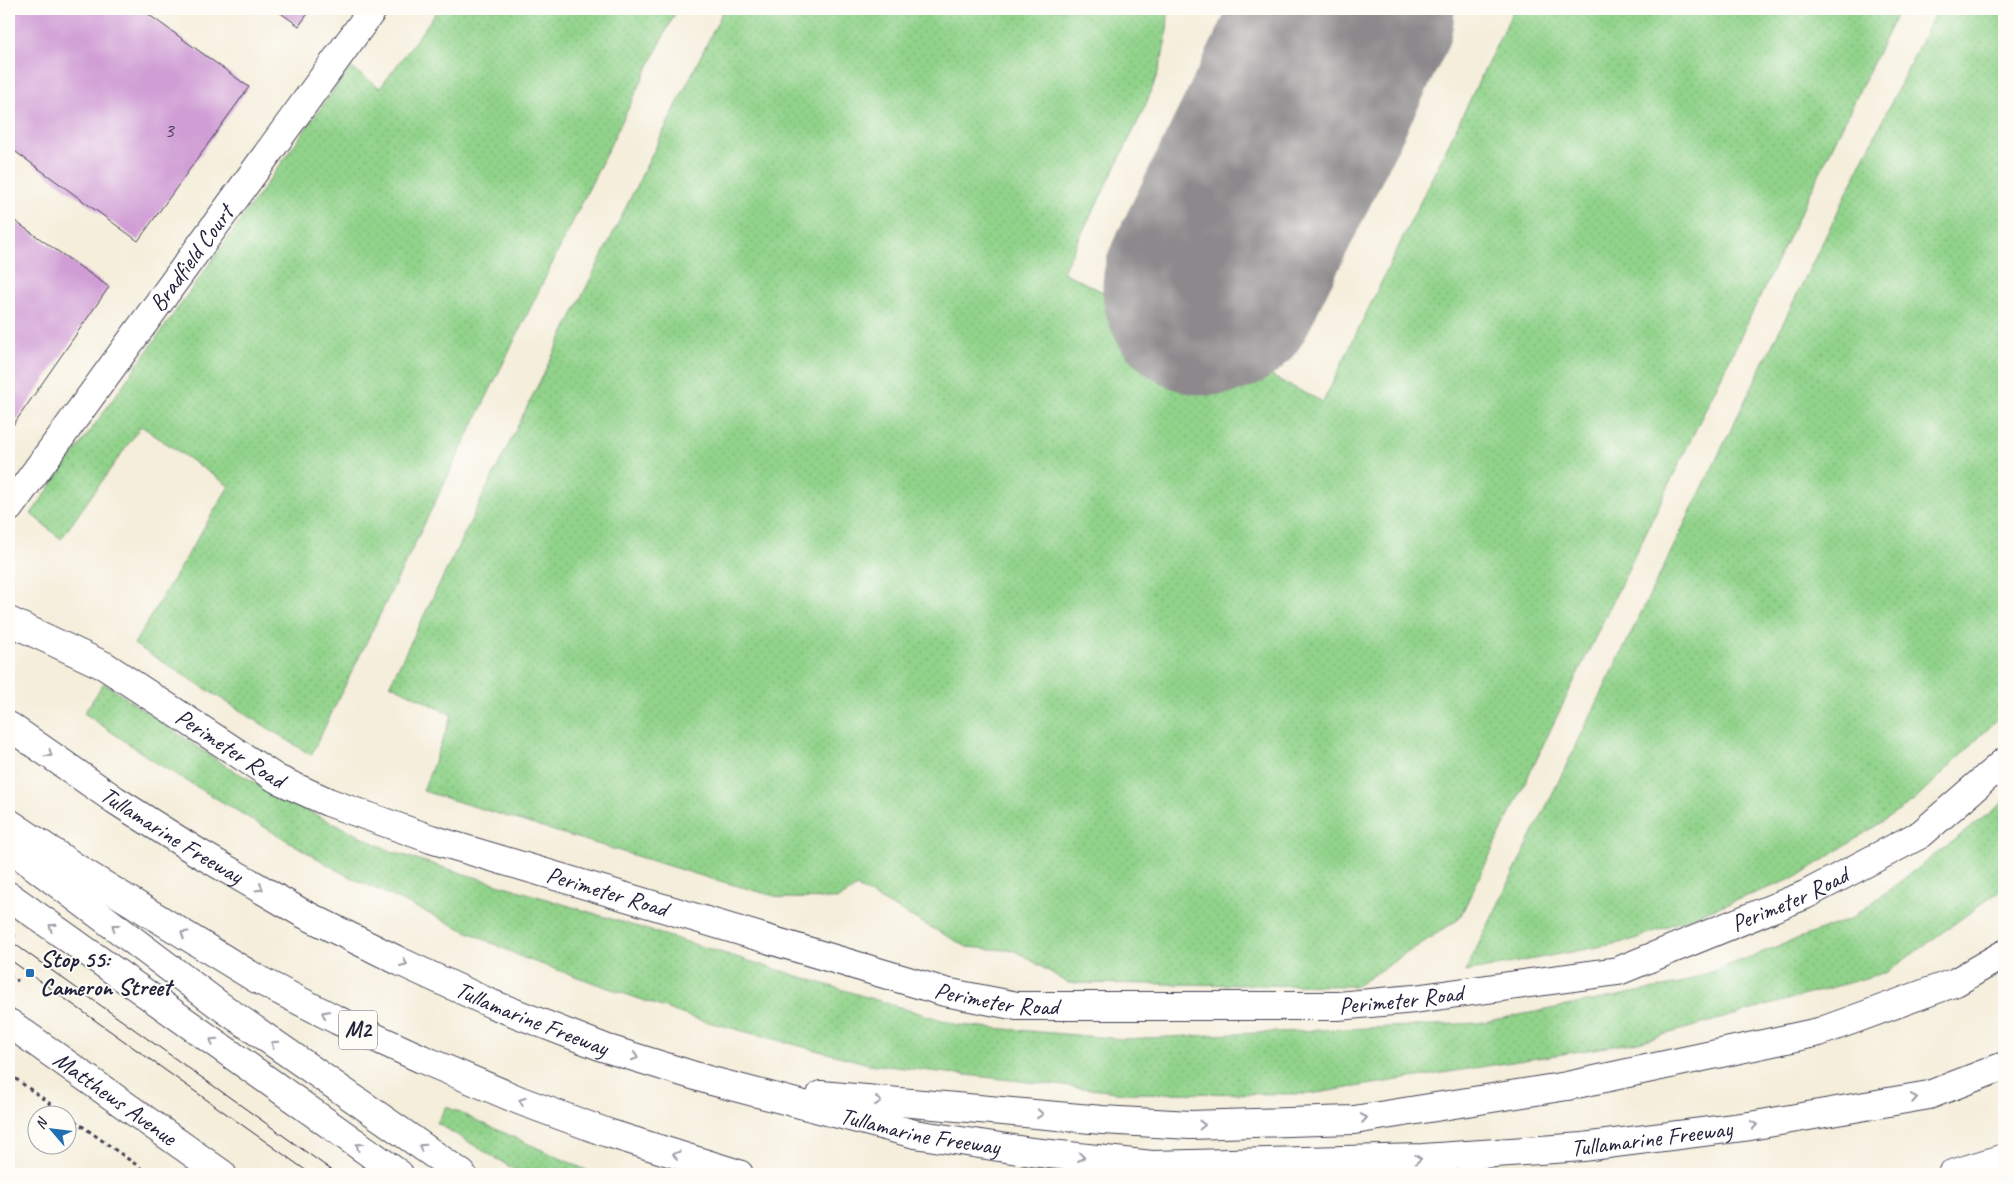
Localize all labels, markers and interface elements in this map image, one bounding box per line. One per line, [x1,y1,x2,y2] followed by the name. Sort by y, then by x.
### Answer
[164,117,175,143] house number: 3
[142,197,242,317] street label: Bradfield Court
[170,702,292,797] street label: Perimeter Road
[43,748,53,757] one-way arrow
[95,779,250,891] street label: Tullamarine Freeway
[1727,858,1856,938] street label: Perimeter Road
[543,859,675,925] street label: Perimeter Road
[254,882,263,892] one-way arrow
[48,924,58,933] one-way arrow
[112,924,121,932] one-way arrow
[181,931,190,941] one-way arrow
[40,944,175,1002] place label: Stop 55: Cameron Street
[398,957,407,967] one-way arrow
[24,967,36,979] marker: Stop 55: Cameron Street
[451,974,614,1063] street label: Tullamarine Freeway
[931,975,1062,1021] street label: Perimeter Road
[1337,977,1468,1021] street label: Perimeter Road
[322,1010,331,1020] one-way arrow
[339,1010,377,1050] road number: M2
[209,1038,219,1047] one-way arrow
[270,1041,280,1050] one-way arrow
[48,1044,184,1153] street label: Matthews Avenue
[630,1052,639,1062] one-way arrow
[1909,1093,1918,1103] one-way arrow
[874,1095,882,1106] one-way arrow
[518,1097,527,1107] one-way arrow
[837,1100,1004,1162] street label: Tullamarine Freeway
[28,1106,78,1156] north arrow
[1036,1108,1044,1119] one-way arrow
[1361,1113,1369,1124] one-way arrow
[1570,1113,1735,1163] street label: Tullamarine Freeway
[31,1114,52,1132] text: N
[1198,1120,1206,1130] one-way arrow
[1749,1120,1758,1130] one-way arrow
[356,1143,365,1152] one-way arrow
[418,1144,427,1153] one-way arrow
[672,1150,680,1160] one-way arrow
[1077,1152,1085,1163] one-way arrow
[1414,1153,1422,1164] one-way arrow

